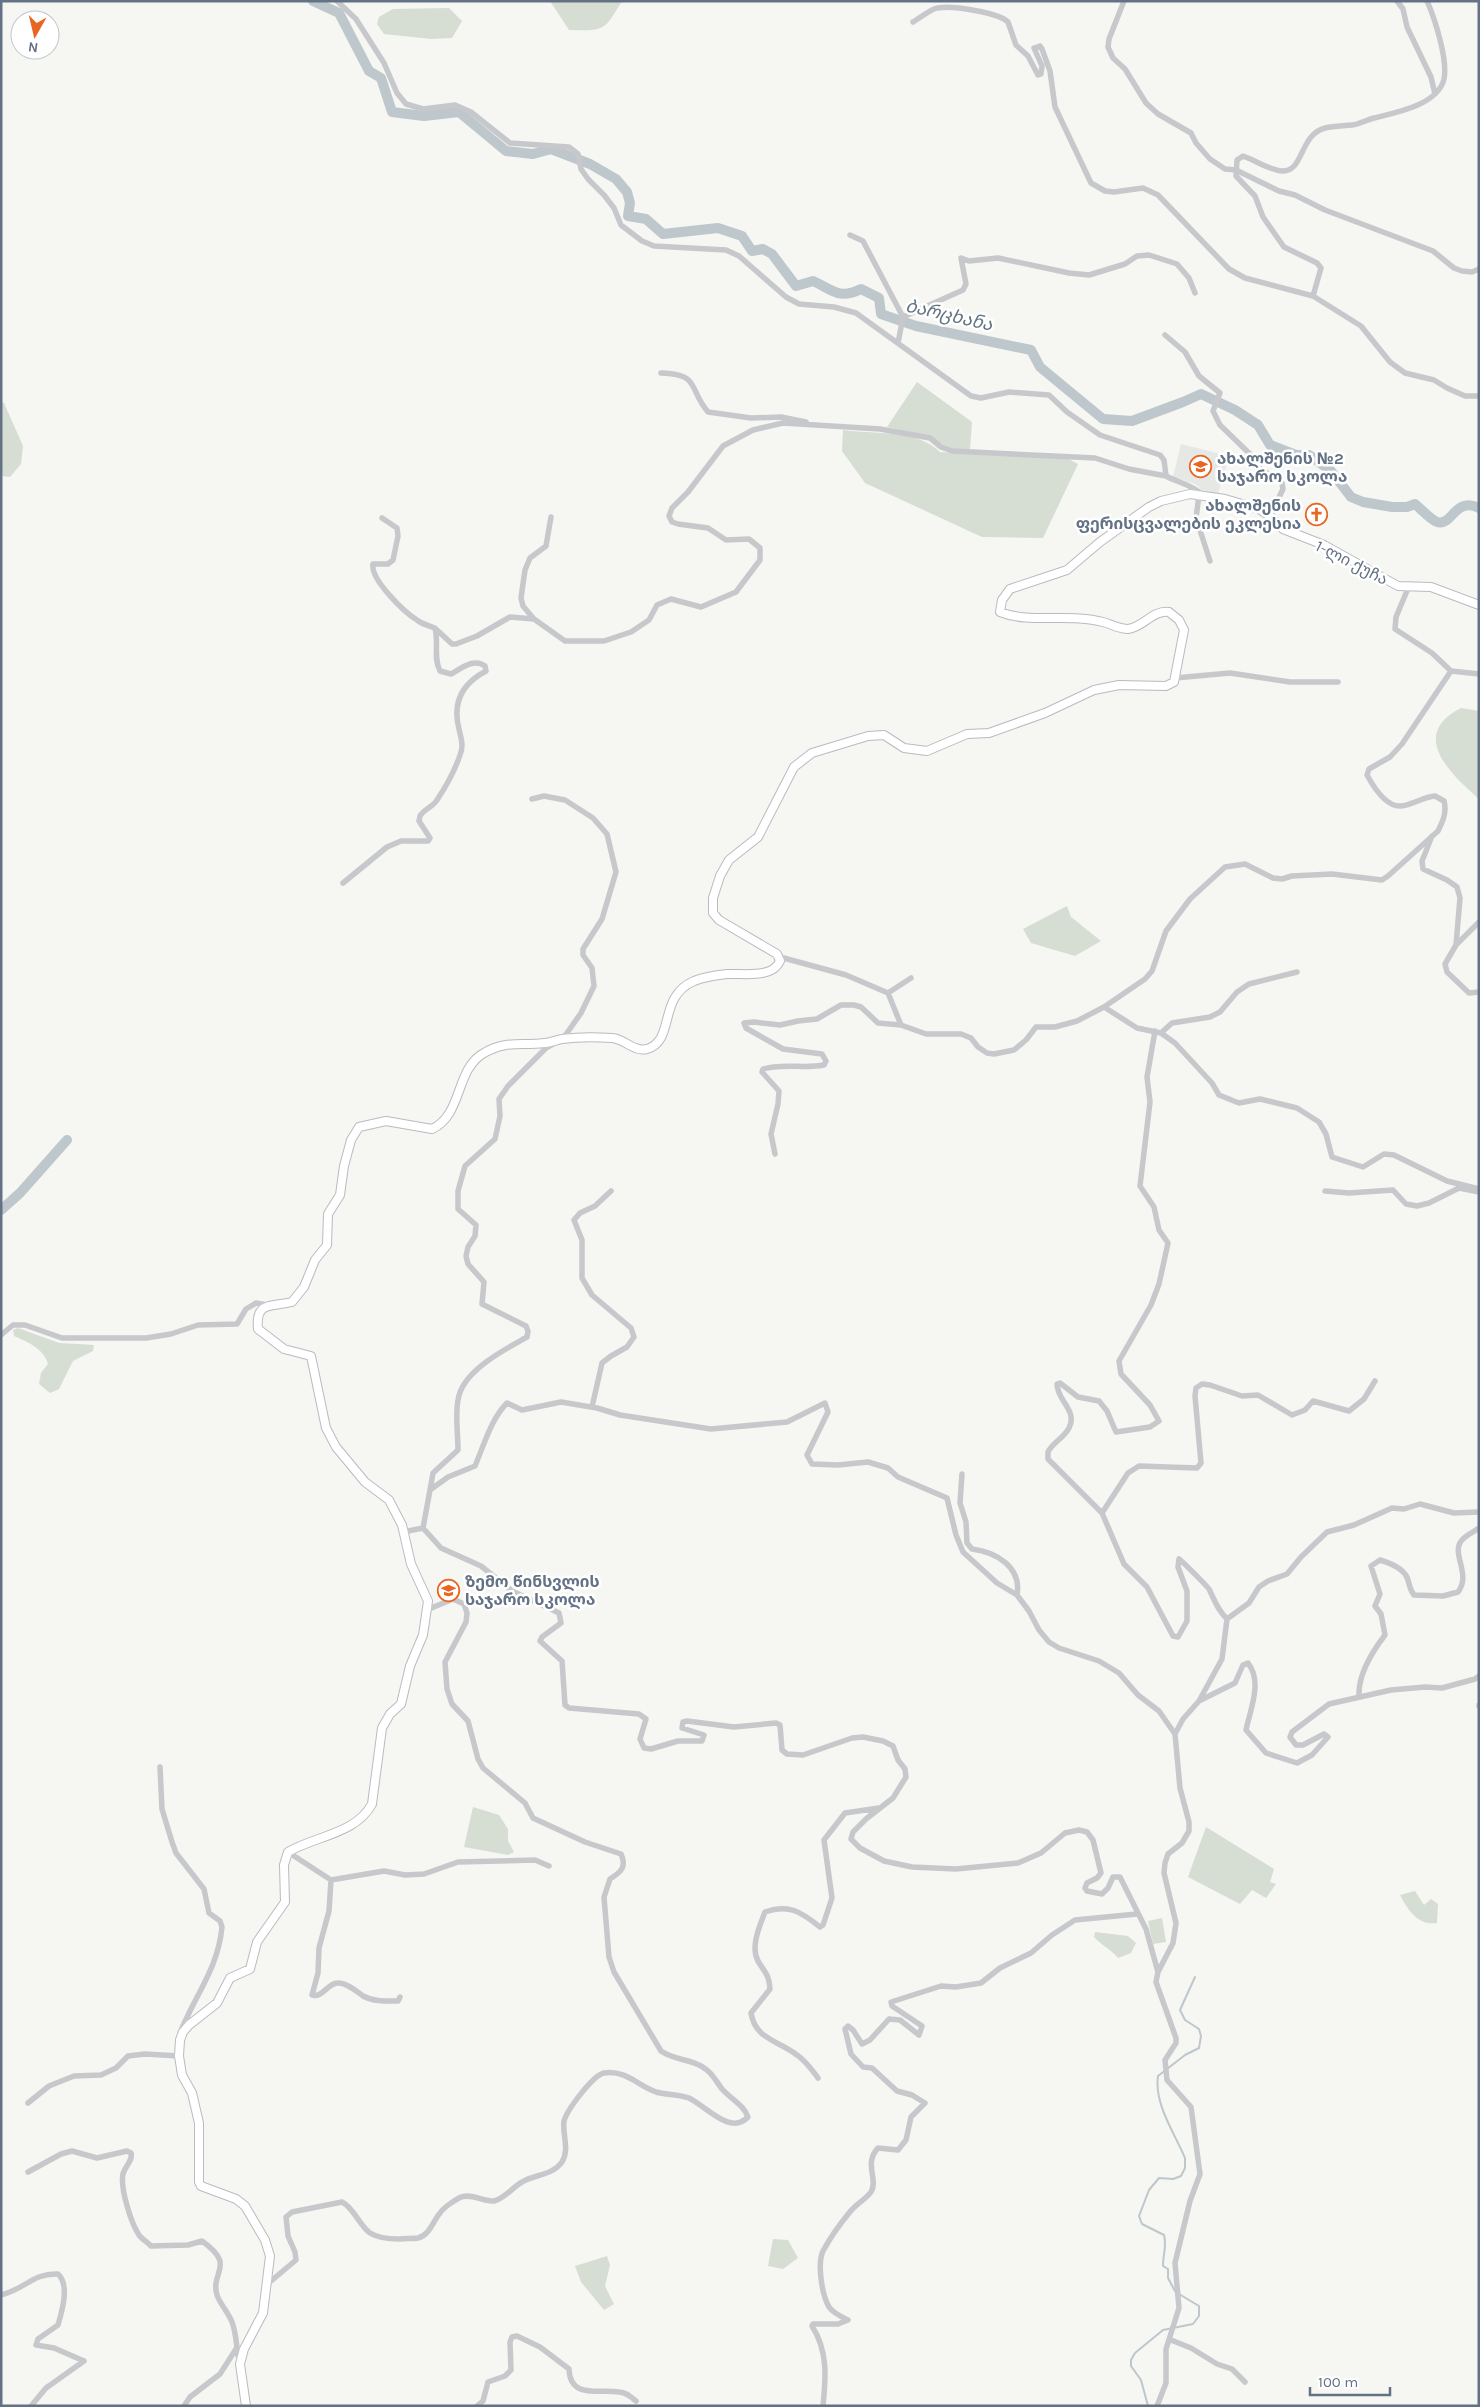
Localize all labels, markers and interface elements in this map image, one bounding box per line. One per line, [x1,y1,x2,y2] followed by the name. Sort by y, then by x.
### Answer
[10,10,60,60] north arrow
[27,38,39,56] text: N
[903,294,995,336] water label: ბარცხანა
[1217,449,1347,487] place label: ახალშენის №2 საჯარო სკოლა
[1189,455,1213,479] school or university icon: ახალშენის №2 საჯარო სკოლა
[1076,496,1301,534] place label: ახალშენის ფერისცვალების ეკლესია
[1305,502,1329,526] church icon: ახალშენის ფერისცვალების ეკლესია
[1312,536,1391,590] street label: 1-ლი ქუჩა
[465,1572,600,1610] place label: ზემო წინსვლის საჯარო სკოლა
[437,1578,461,1602] school or university icon: ზემო წინსვლის საჯარო სკოლა
[1310,2364,1390,2396] scale bar
[1318,2373,1358,2391] text: 100 m

